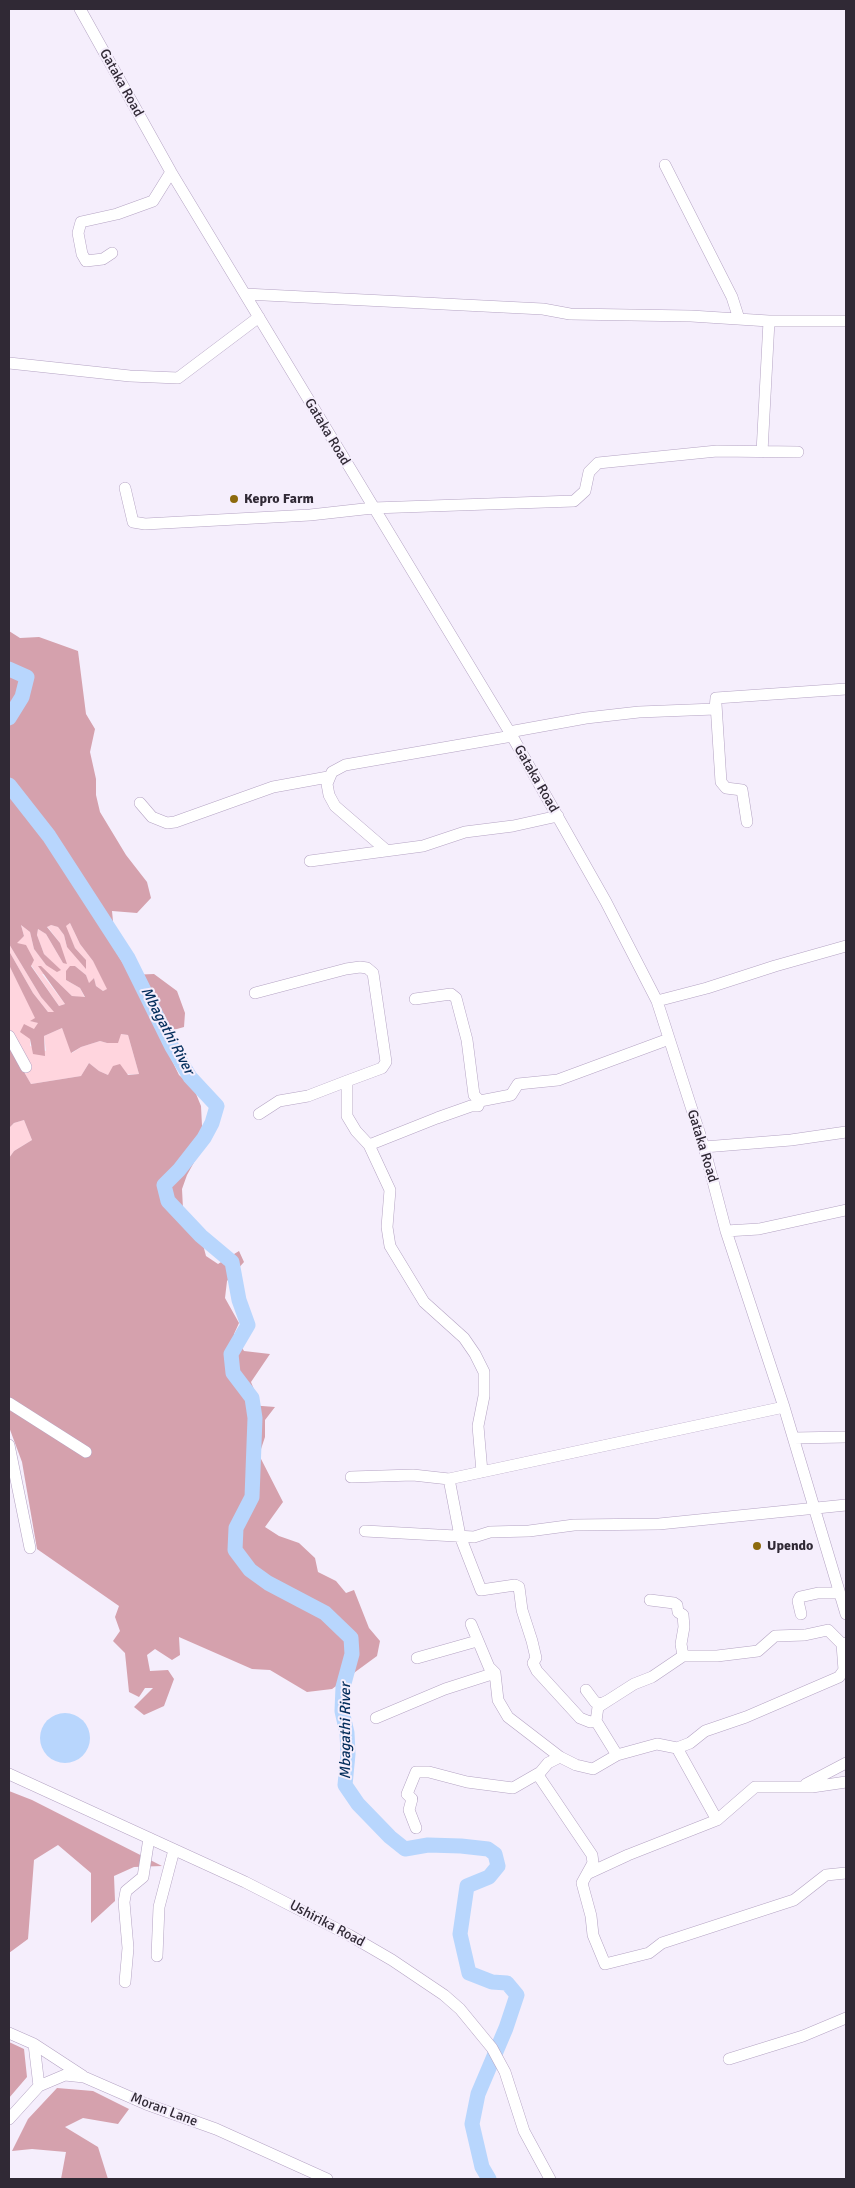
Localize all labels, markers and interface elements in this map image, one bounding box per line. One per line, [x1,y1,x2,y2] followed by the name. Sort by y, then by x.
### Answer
[95,46,147,120] street label: Gataka Road
[300,395,354,469] street label: Gataka Road
[244,491,314,507] place label: Kepro Farm
[228,493,240,505] marker: Kepro Farm
[510,742,562,816] street label: Gataka Road
[136,984,198,1078] water label: Mbagathi River
[683,1108,721,1184] street label: Gataka Road
[767,1538,813,1554] place label: Upendo
[751,1540,763,1552] marker: Upendo
[337,1683,355,1779] water label: Mbagathi River
[286,1897,368,1951] street label: Ushirika Road
[128,2090,200,2130] street label: Moran Lane

